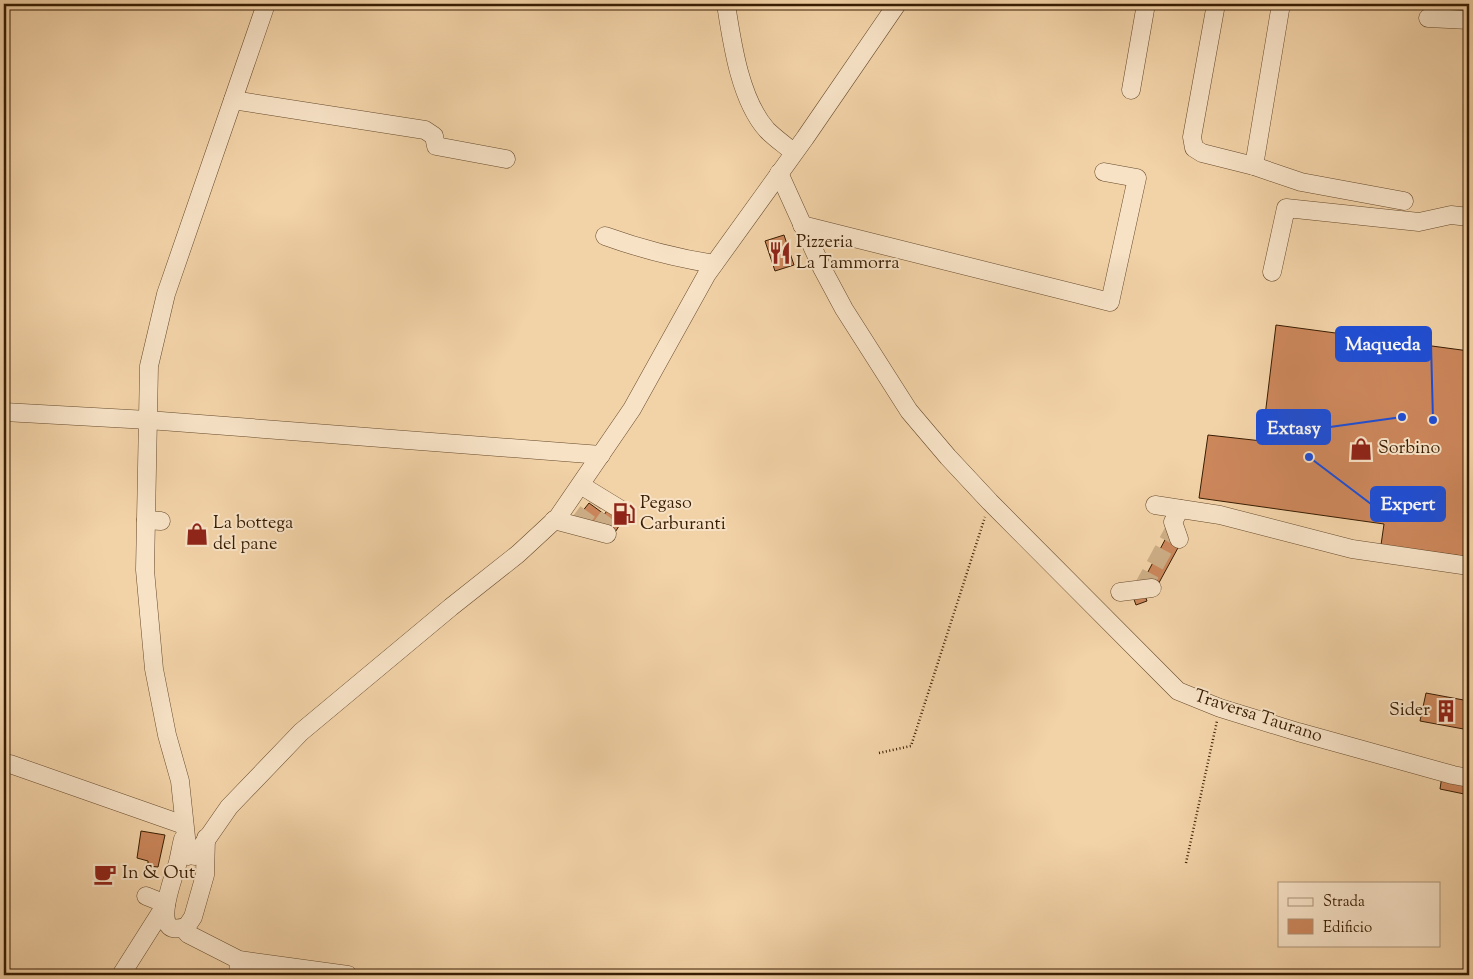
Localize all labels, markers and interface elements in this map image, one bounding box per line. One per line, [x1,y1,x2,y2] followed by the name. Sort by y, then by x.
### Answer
[796,230,900,277] place label: Pizzeria La Tammorra
[767,240,793,266] restaurant icon: Pizzeria La Tammorra
[1336,327,1431,361] callout: Maqueda
[1345,332,1421,359] text: Maqueda
[1257,410,1330,444] callout: Extasy
[1267,416,1321,443] text: Extasy
[1348,436,1374,462] shop icon: Sorbino
[1378,436,1441,462] place label: Sorbino
[1371,487,1445,521] callout: Expert
[640,491,726,538] place label: Pegaso Carburanti
[1381,492,1436,519] text: Expert
[611,501,637,527] fuel station icon: Pegaso Carburanti
[213,511,293,558] place label: La bottega del pane
[184,521,210,547] shop icon: La bottega del pane
[1190,684,1326,750] street label: Traversa Taurano
[1389,698,1430,724] place label: Sider
[1433,698,1459,724] building icon: Sider
[92,861,118,887] cafe icon: In & Out
[122,861,195,887] place label: In & Out
[1278,882,1440,946] legend
[1323,892,1365,913] text: Strada
[1323,918,1372,939] text: Edificio

